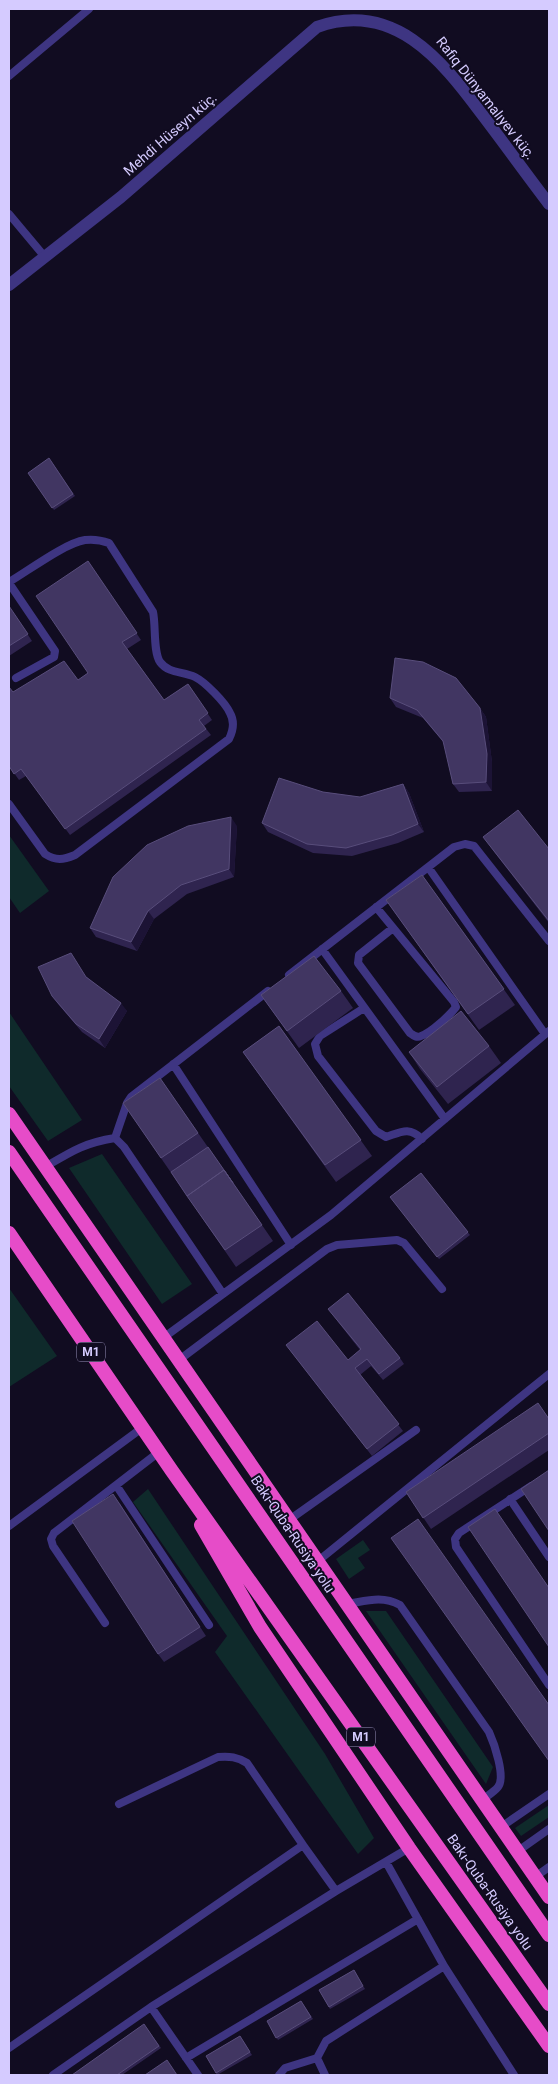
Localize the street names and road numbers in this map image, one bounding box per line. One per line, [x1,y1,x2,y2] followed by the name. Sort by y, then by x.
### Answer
[433,34,539,162] street label: Rafiq Dünyamalıyev küç.
[120,89,220,179] street label: Mehdi Hüseyn küç.
[77,1342,105,1361] road number: M1
[248,1472,338,1596] street label: Bakı-Quba-Rusiya yolu
[347,1728,375,1746] road number: M1
[444,1831,536,1953] street label: Bakı-Quba-Rusiya yolu

